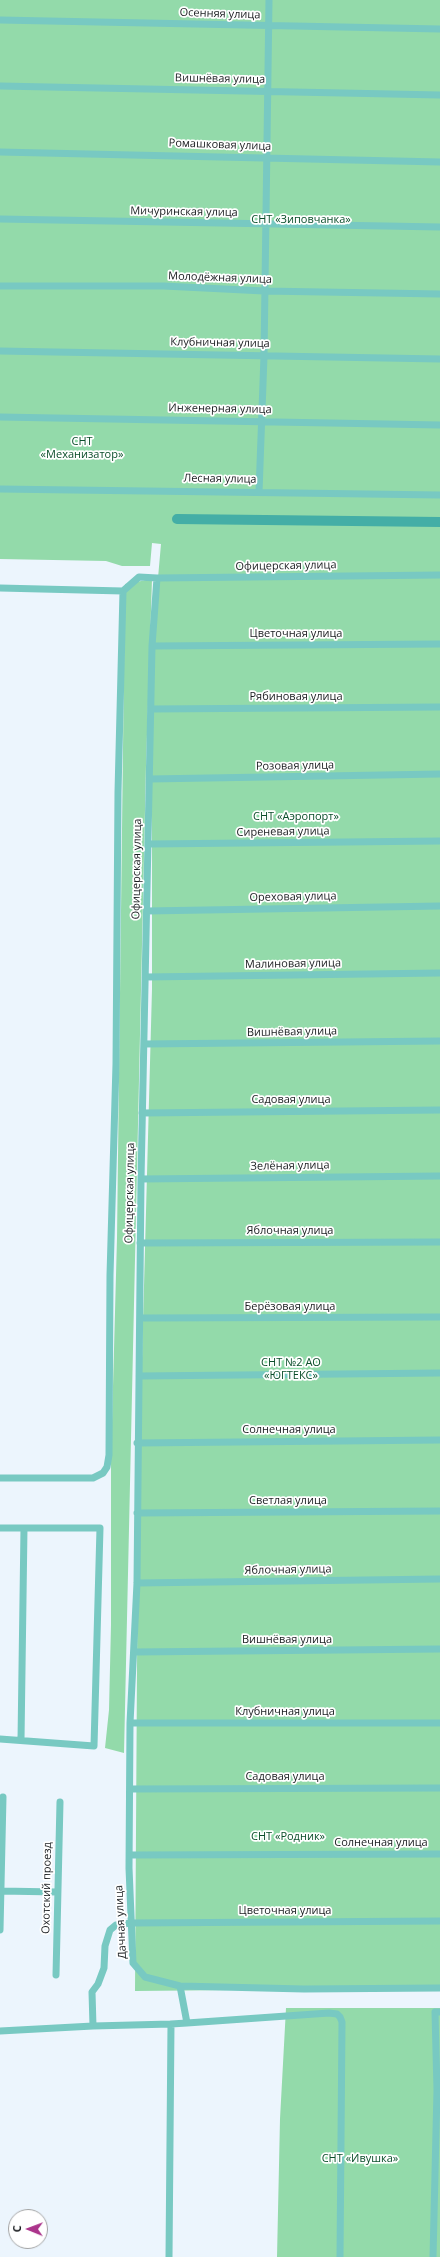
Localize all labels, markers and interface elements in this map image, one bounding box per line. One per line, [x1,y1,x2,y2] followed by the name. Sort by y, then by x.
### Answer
[179,6,261,22] street label: Осенняя улица
[175,72,265,86] street label: Вишнёвая улица
[168,137,272,153] street label: Ромашковая улица
[130,204,238,220] street label: Мичуринская улица
[251,213,351,227] park label: СНТ «Зиповчанка»
[168,270,272,286] street label: Молодёжная улица
[170,336,270,350] street label: Клубничная улица
[168,401,272,417] street label: Инженерная улица
[41,435,123,461] park label: СНТ «Механизатор»
[183,472,257,486] street label: Лесная улица
[235,559,337,573] street label: Офицерская улица
[250,627,342,641] street label: Цветочная улица
[250,690,342,704] street label: Рябиновая улица
[256,759,334,773] street label: Розовая улица
[253,810,339,824] park label: СНТ «Аэропорт»
[130,818,144,920] street label: Офицерская улица
[236,825,330,839] street label: Сиреневая улица
[249,890,337,904] street label: Ореховая улица
[245,957,341,971] street label: Малиновая улица
[247,1025,337,1039] street label: Вишнёвая улица
[251,1093,331,1107] street label: Садовая улица
[123,1142,137,1244] street label: Офицерская улица
[250,1159,330,1173] street label: Зелёная улица
[247,1224,333,1238] street label: Яблочная улица
[245,1300,335,1314] street label: Берёзовая улица
[261,1356,321,1382] park label: СНТ №2 АО «ЮГТЕКС»
[242,1423,336,1437] street label: Солнечная улица
[249,1494,327,1508] street label: Светлая улица
[244,1563,332,1577] street label: Яблочная улица
[242,1633,332,1647] street label: Вишнёвая улица
[235,1705,335,1719] street label: Клубничная улица
[245,1770,325,1784] street label: Садовая улица
[251,1830,325,1844] park label: СНТ «Родник»
[334,1836,428,1850] street label: Солнечная улица
[40,1842,54,1934] street label: Охотский проезд
[112,1885,130,1959] street label: Дачная улица
[239,1904,331,1918] street label: Цветочная улица
[322,2152,398,2166] park label: СНТ «Ивушка»
[8,2209,48,2249] north arrow
[9,2225,24,2232] text: С

